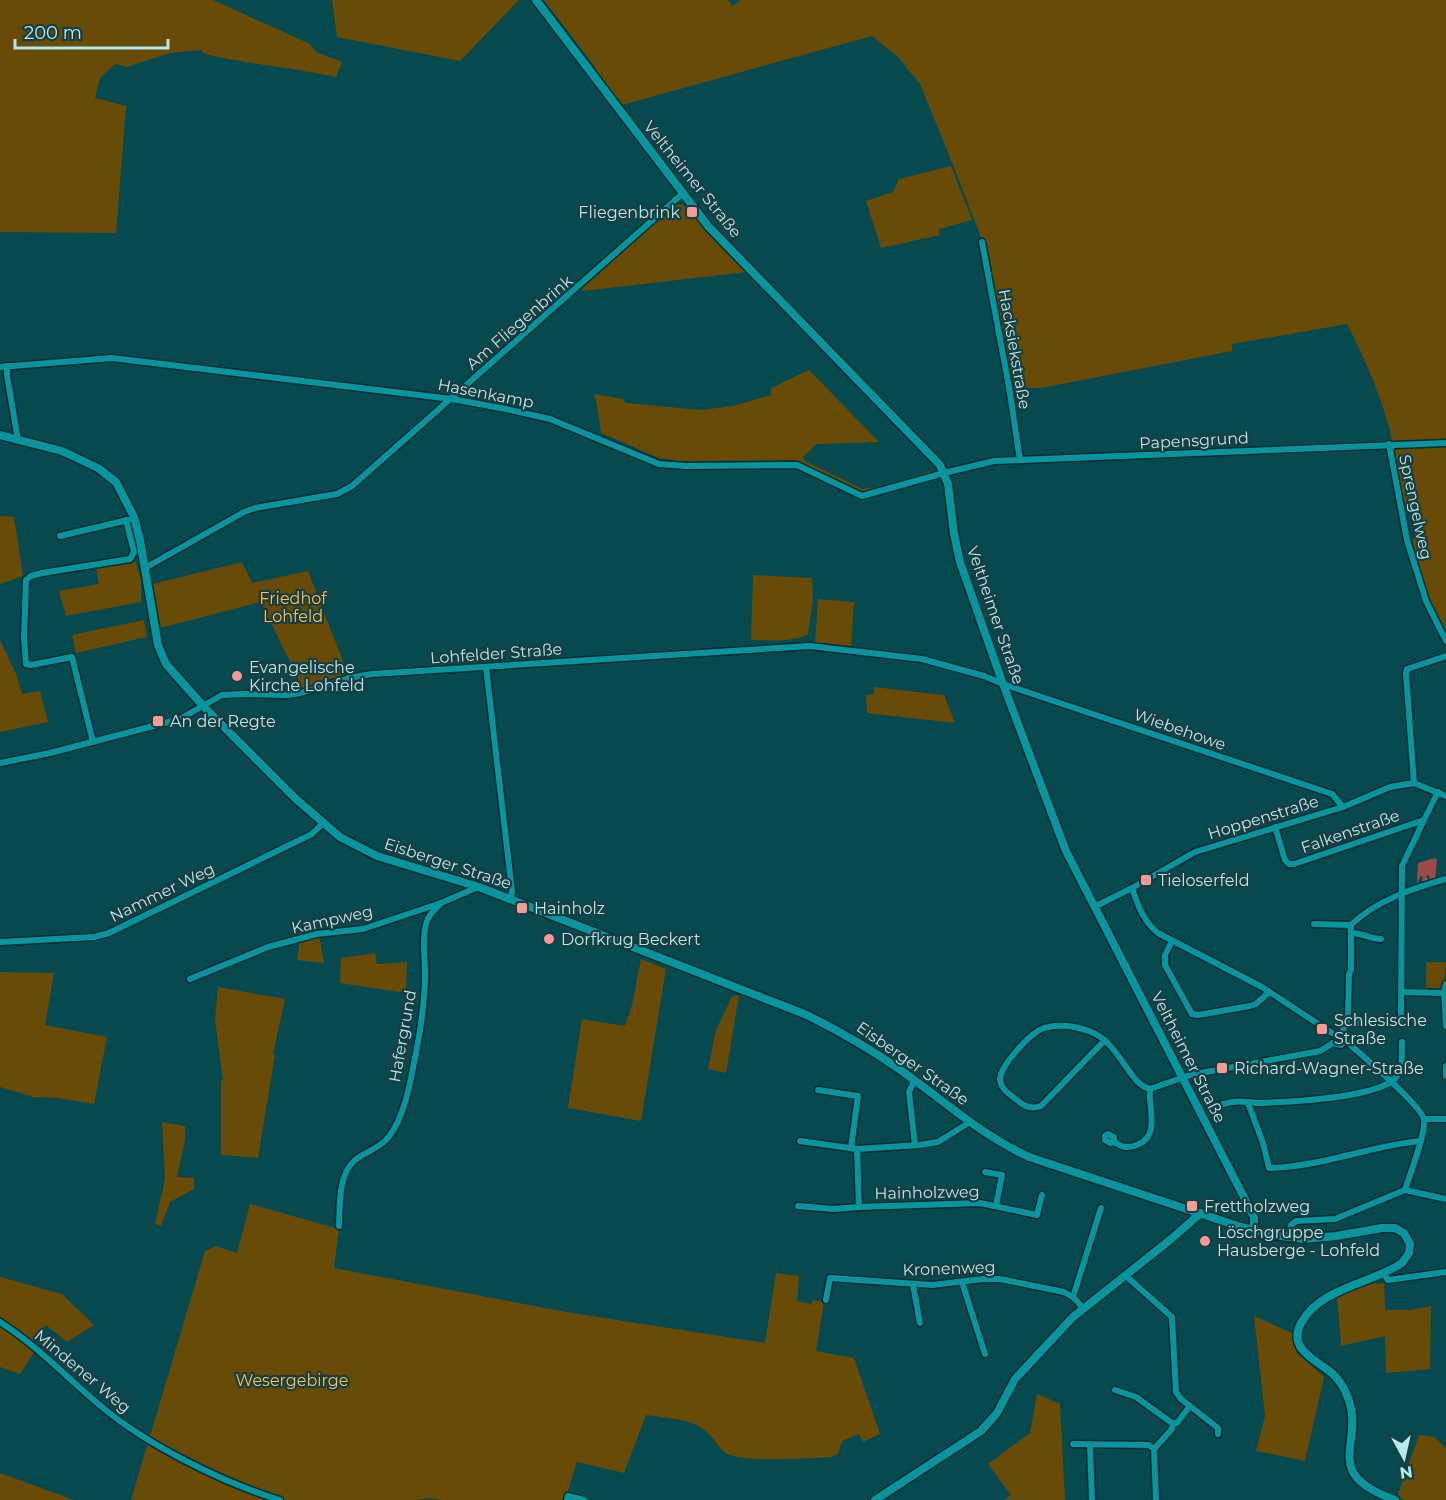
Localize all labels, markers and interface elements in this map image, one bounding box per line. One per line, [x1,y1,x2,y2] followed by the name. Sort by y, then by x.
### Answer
[15,12,168,50] scale bar
[24,22,82,44] text: 200 m
[640,117,745,241] street label: Veltheimer Straße
[578,203,680,222] place label: Fliegenbrink
[685,205,699,219] marker: Fliegenbrink
[462,271,577,374] street label: Am Fliegenbrink
[995,288,1034,411] street label: Hacksiekstraße
[436,375,536,412] street label: Hasenkamp
[1139,428,1249,453] street label: Papensgrund
[1395,453,1436,561] street label: Sprengelweg
[963,544,1028,687] street label: Veltheimer Straße
[259,589,327,626] park label: Friedhof Lohfeld
[429,639,563,668] street label: Lohfelder Straße
[249,658,365,695] place label: Evangelische Kirche Lohfeld
[230,669,244,683] marker: Evangelische Kirche Lohfeld
[1131,705,1228,754] street label: Wiebehowe
[170,712,276,731] place label: An der Regte
[151,714,165,728] marker: An der Regte
[1205,792,1321,843] street label: Hoppenstraße
[1298,806,1402,857] street label: Falkenstraße
[382,834,514,893] street label: Eisberger Straße
[107,859,218,926] street label: Nammer Weg
[1158,871,1249,890] place label: Tieloserfeld
[1139,873,1153,887] marker: Tieloserfeld
[534,899,605,918] place label: Hainholz
[515,901,529,915] marker: Hainholz
[290,902,374,937] street label: Kampweg
[561,930,701,949] place label: Dorfkrug Beckert
[542,932,556,946] marker: Dorfkrug Beckert
[385,988,420,1084] street label: Hafergrund
[1147,989,1230,1126] street label: Veltheimer Straße
[1334,1011,1427,1048] place label: Schlesische Straße
[853,1018,973,1109] street label: Eisberger Straße
[1315,1022,1329,1036] marker: Schlesische Straße
[1234,1059,1424,1078] place label: Richard-Wagner-Straße
[1215,1061,1229,1075] marker: Richard-Wagner-Straße
[874,1182,980,1203] street label: Hainholzweg
[1204,1197,1310,1216] place label: Frettholzweg
[1185,1199,1199,1213] marker: Frettholzweg
[1217,1223,1380,1260] place label: Löschgruppe Hausberge - Lohfeld
[1198,1234,1212,1248] marker: Löschgruppe Hausberge - Lohfeld
[902,1257,996,1280] street label: Kronenweg
[31,1326,135,1417] street label: Mindener Weg
[236,1371,348,1390] park label: Wesergebirge
[1374,1428,1434,1488] north arrow
[1398,1462,1414,1483] text: N

